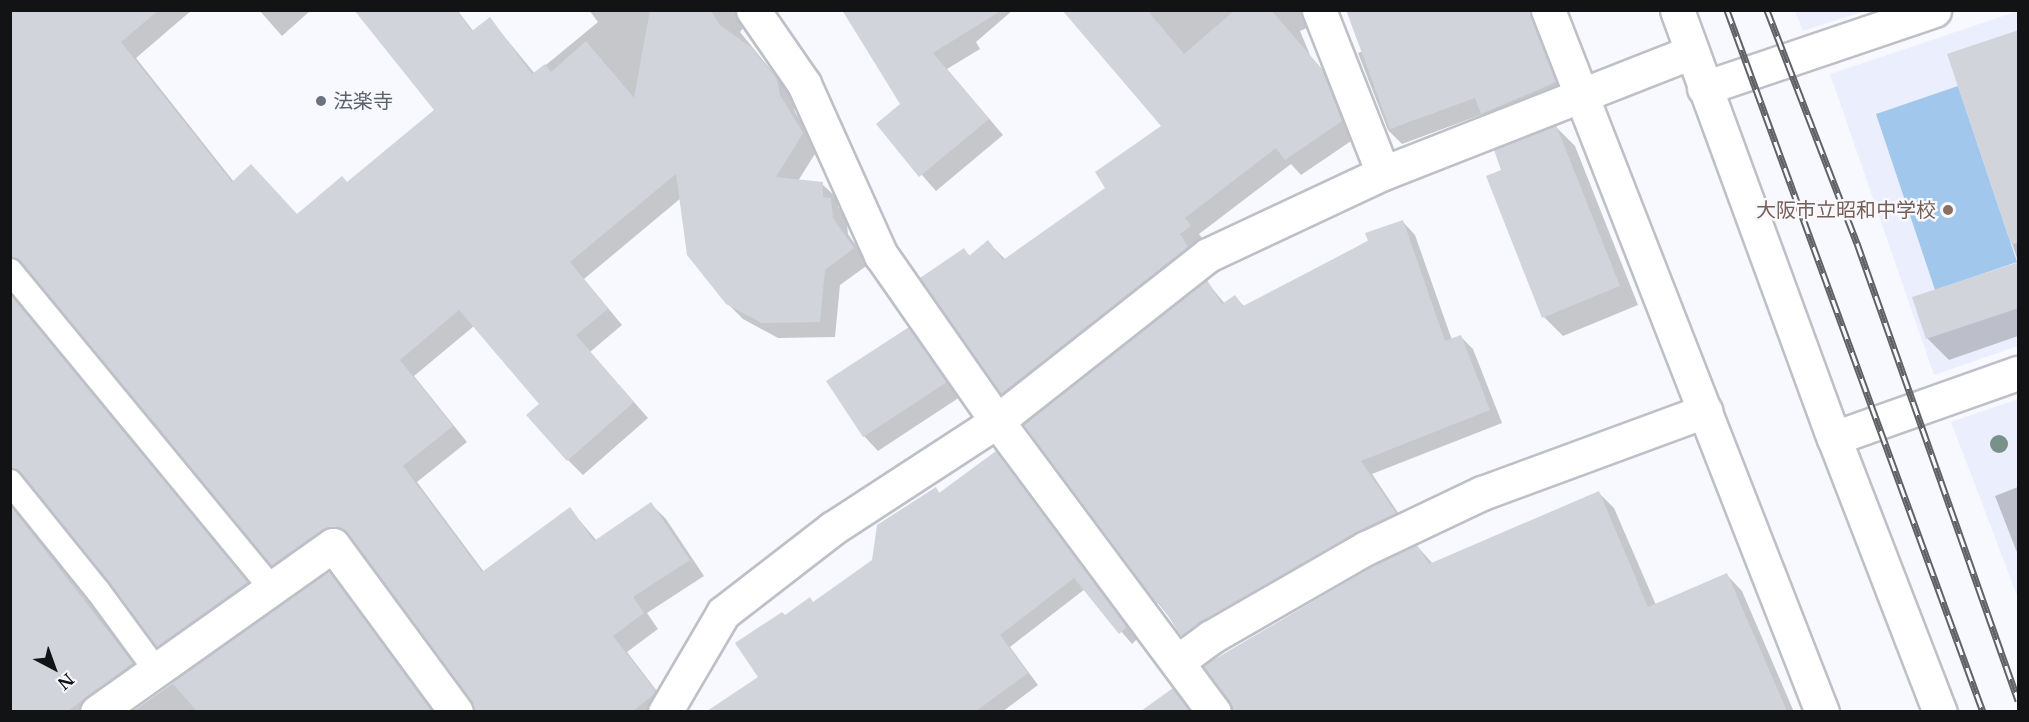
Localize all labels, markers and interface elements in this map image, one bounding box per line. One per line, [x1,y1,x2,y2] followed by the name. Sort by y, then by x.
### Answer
[333,89,393,113] place label: 法楽寺
[314,94,328,108] marker: 法楽寺
[1756,198,1936,222] place label: 大阪市立昭和中学校
[1941,203,1955,217] marker: 大阪市立昭和中学校
[24,638,84,698] north arrow
[54,669,78,694] text: N

